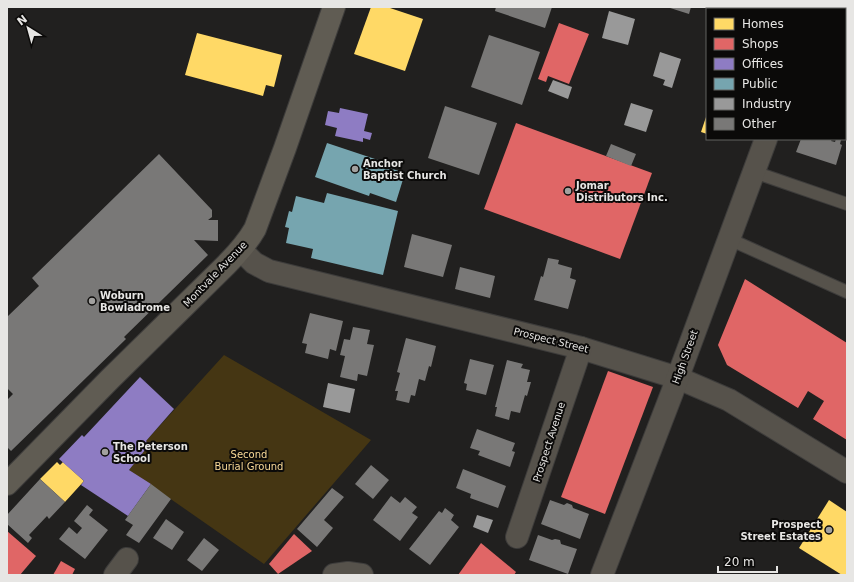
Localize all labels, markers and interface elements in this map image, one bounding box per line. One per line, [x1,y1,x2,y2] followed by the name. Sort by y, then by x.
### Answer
[8,8,48,48] north arrow
[706,8,846,140] legend
[15,12,30,28] text: N
[742,17,784,31] text: Homes
[742,37,778,51] text: Shops
[742,57,783,71] text: Offices
[742,77,778,91] text: Public
[742,97,791,111] text: Industry
[742,117,776,131] text: Other
[363,158,447,181] place label: Anchor Baptist Church
[350,164,360,174] marker: Anchor Baptist Church
[575,180,668,203] place label: Jomar Distributors Inc.
[563,186,573,196] marker: Jomar Distributors Inc.
[181,239,249,309] street label: Montvale Avenue
[100,290,170,313] place label: Woburn Bowladrome
[87,296,97,306] marker: Woburn Bowladrome
[513,325,590,355] street label: Prospect Street
[670,328,700,385] street label: High Street
[531,401,567,483] street label: Prospect Avenue
[113,441,188,464] place label: The Peterson School
[100,447,110,457] marker: The Peterson School
[215,449,283,472] park label: Second Burial Ground
[740,519,821,542] place label: Prospect Street Estates
[824,525,834,535] marker: Prospect Street Estates
[718,548,777,574] scale bar
[724,555,755,569] text: 20 m

